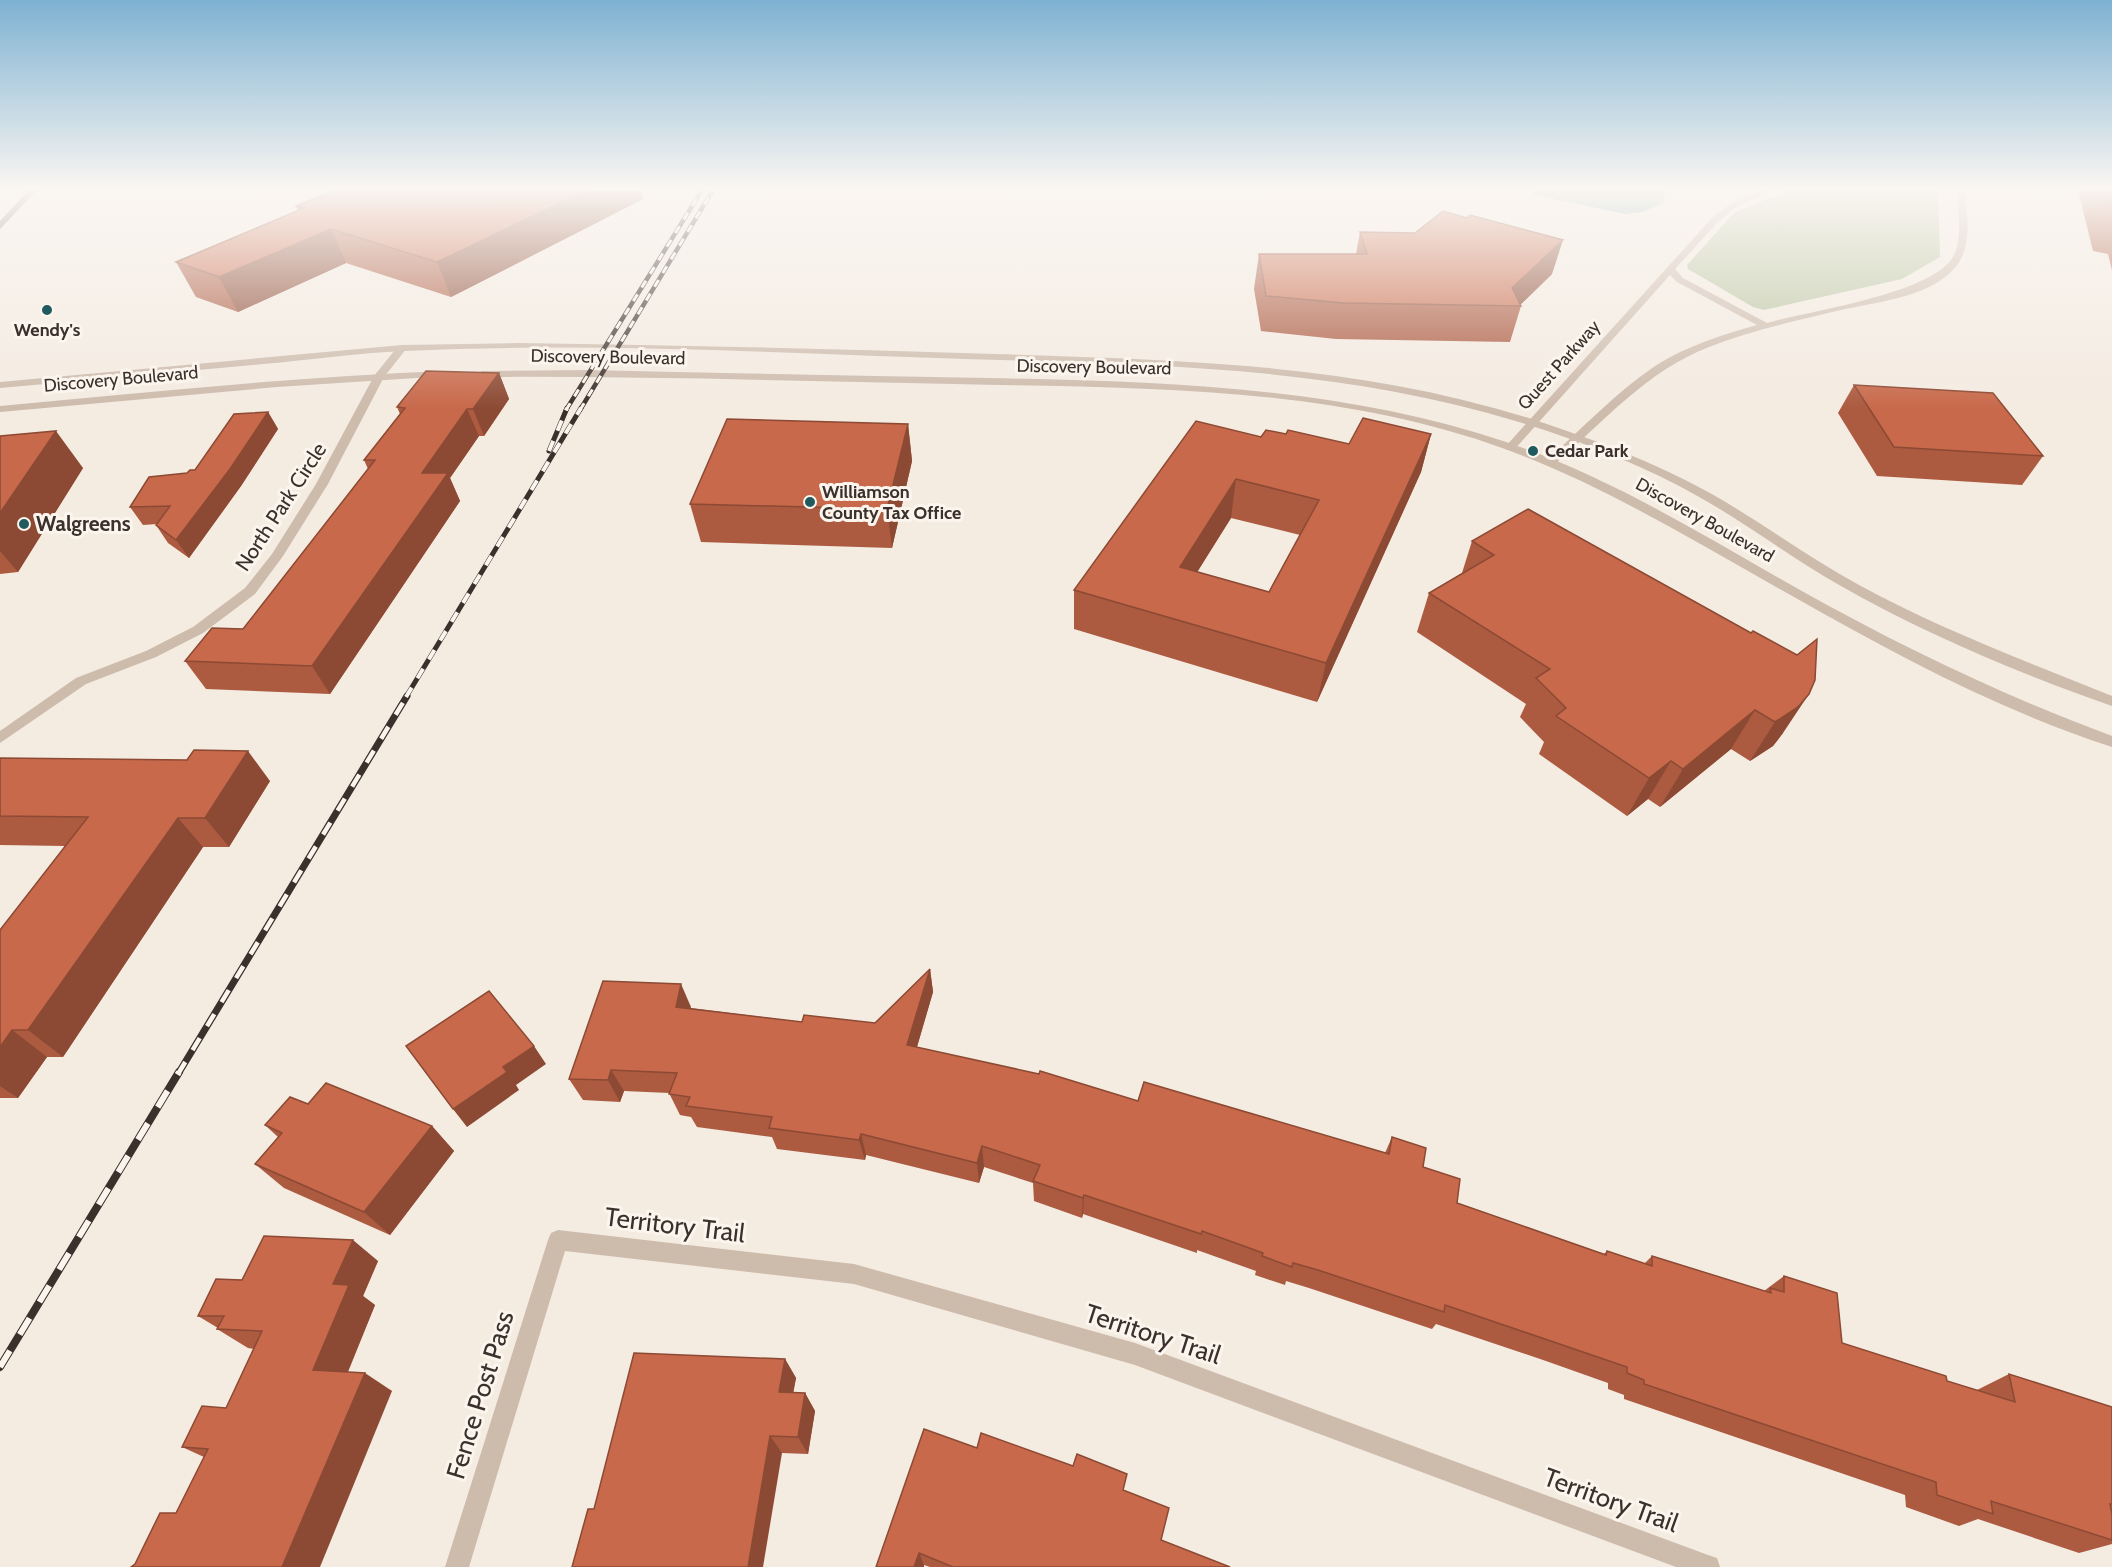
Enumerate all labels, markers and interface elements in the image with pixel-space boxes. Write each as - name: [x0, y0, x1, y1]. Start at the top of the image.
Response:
- marker: Wendy's: [40, 303, 54, 317]
- street label: Quest Parkway: [1513, 316, 1605, 414]
- place label: Wendy's: [14, 319, 81, 341]
- street label: Discovery Boulevard: [530, 345, 686, 369]
- street label: Discovery Boulevard: [1016, 355, 1172, 379]
- street label: Discovery Boulevard: [43, 361, 199, 397]
- street label: North Park Circle: [230, 438, 331, 576]
- place label: Cedar Park: [1545, 440, 1629, 462]
- marker: Cedar Park: [1526, 444, 1540, 458]
- street label: Discovery Boulevard: [1632, 473, 1778, 567]
- place label: Williamson County Tax Office: [822, 481, 961, 524]
- marker: Williamson County Tax Office: [803, 495, 817, 509]
- place label: Walgreens: [36, 511, 131, 536]
- marker: Walgreens: [17, 517, 31, 531]
- street label: Territory Trail: [603, 1201, 747, 1249]
- street label: Territory Trail: [1081, 1297, 1225, 1371]
- street label: Fence Post Pass: [439, 1307, 521, 1483]
- street label: Territory Trail: [1539, 1461, 1683, 1539]

